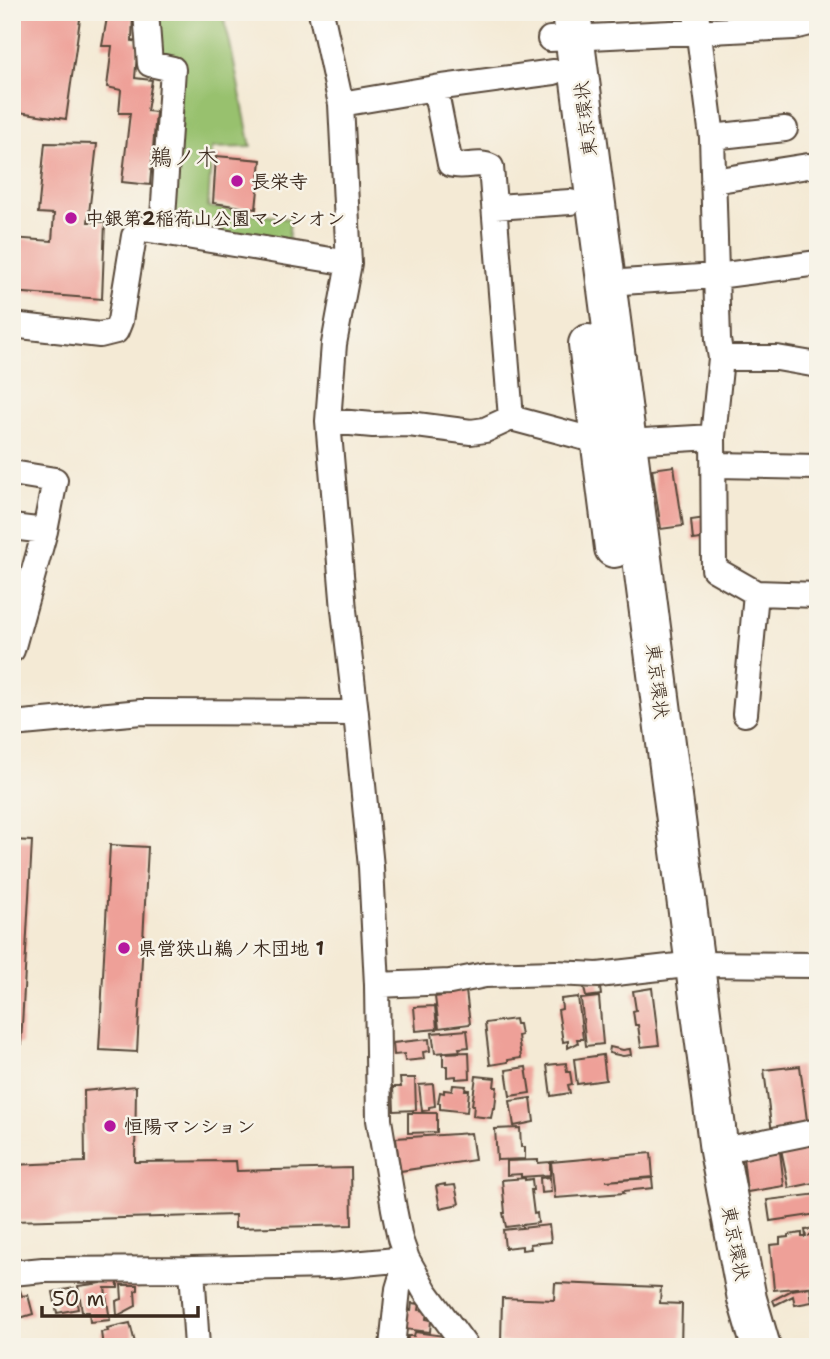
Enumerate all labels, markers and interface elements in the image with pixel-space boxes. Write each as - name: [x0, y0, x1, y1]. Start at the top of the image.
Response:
- street label: 東京環状: [568, 80, 603, 158]
- district label: 鵜ノ木: [150, 142, 219, 172]
- place label: 長栄寺: [251, 169, 308, 194]
- marker: 長栄寺: [229, 173, 245, 189]
- place label: 中銀第2稲荷山公園マンシオン: [85, 206, 345, 231]
- marker: 中銀第2稲荷山公園マンシオン: [63, 210, 79, 226]
- street label: 東京環状: [640, 642, 675, 720]
- place label: 県営狭山鵜ノ木団地 1: [138, 936, 324, 961]
- marker: 県営狭山鵜ノ木団地 1: [116, 940, 132, 956]
- place label: 恒陽マンション: [124, 1114, 255, 1139]
- marker: 恒陽マンション: [102, 1118, 118, 1134]
- street label: 東京環状: [716, 1203, 755, 1283]
- scale bar: [42, 1275, 198, 1319]
- text: 50 m: [52, 1285, 105, 1313]

